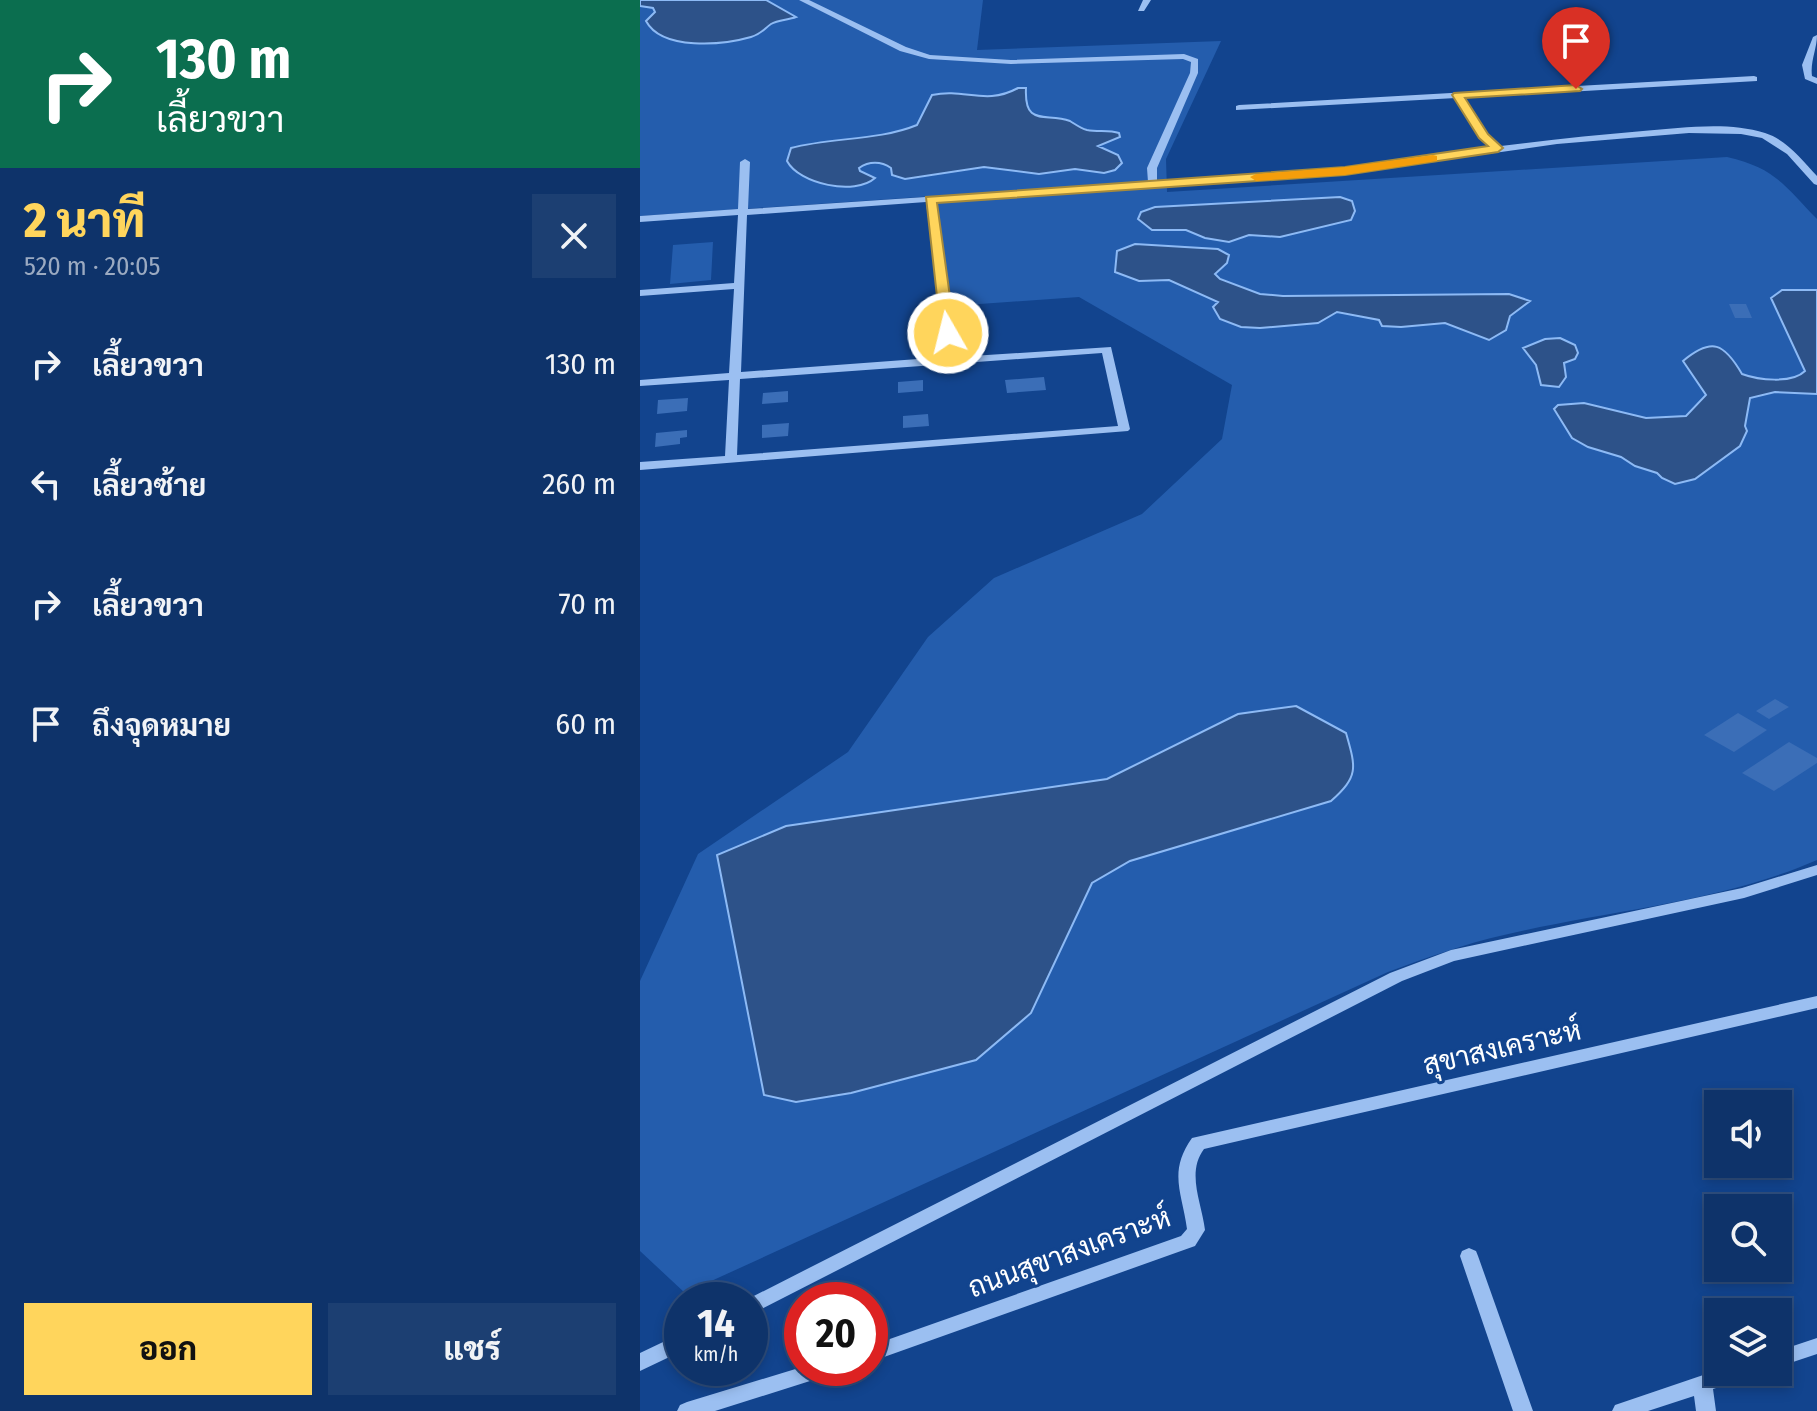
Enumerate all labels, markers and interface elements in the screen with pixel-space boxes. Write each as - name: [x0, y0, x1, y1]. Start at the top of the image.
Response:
- pin: [1542, 7, 1610, 89]
- icon: arrive: [1554, 19, 1598, 63]
- text: 130 m: [156, 26, 291, 93]
- icon: right: [24, 32, 128, 136]
- text: เลี้ยวขวา: [156, 98, 284, 142]
- text: 2 นาที: [24, 192, 145, 250]
- button: close: [532, 194, 616, 278]
- text: 520 m · 20:05: [24, 251, 161, 282]
- position arrow: [906, 291, 990, 375]
- icon: right: [24, 342, 68, 386]
- text: 130 m: [545, 346, 616, 382]
- text: เลี้ยวขวา: [92, 348, 204, 384]
- icon: left: [24, 462, 68, 506]
- text: 260 m: [542, 466, 616, 502]
- text: เลี้ยวซ้าย: [92, 468, 206, 504]
- icon: right: [24, 582, 68, 626]
- text: 70 m: [558, 586, 616, 622]
- text: เลี้ยวขวา: [92, 588, 204, 624]
- icon: arrive: [24, 702, 68, 746]
- text: 60 m: [555, 706, 616, 742]
- text: ถึงจุดหมาย: [92, 708, 231, 744]
- street label: สุขาสงเคราะห์: [1419, 1010, 1585, 1085]
- map controls: [1704, 1090, 1792, 1386]
- button: sound: [1704, 1090, 1792, 1178]
- button: search: [1704, 1194, 1792, 1282]
- street label: ถนนสุขาสงเคราะห์: [963, 1198, 1176, 1307]
- speed limit sign: 20: [784, 1282, 888, 1386]
- button: layers: [1704, 1298, 1792, 1386]
- text: 14: [697, 1300, 735, 1348]
- button: ออก: [24, 1303, 312, 1395]
- button: แชร์: [328, 1303, 616, 1395]
- text: km/h: [694, 1342, 738, 1366]

